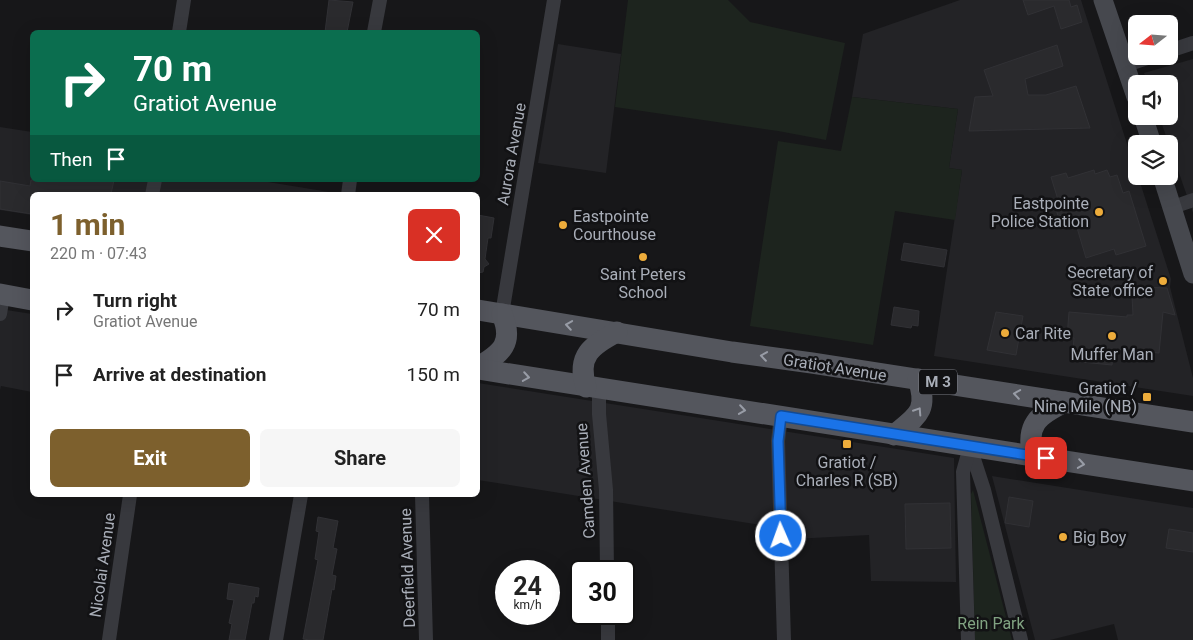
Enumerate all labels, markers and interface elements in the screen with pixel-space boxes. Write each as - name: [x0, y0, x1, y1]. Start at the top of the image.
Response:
- north arrow: [1128, 15, 1178, 65]
- map controls: [1128, 15, 1178, 185]
- text: 70 m: [133, 49, 212, 90]
- icon: right: [50, 50, 115, 115]
- button: sound: [1128, 75, 1178, 125]
- text: Gratiot Avenue: [133, 91, 277, 116]
- street label: Aurora Avenue: [493, 101, 530, 207]
- button: layers: [1128, 135, 1178, 185]
- icon: arrive: [102, 145, 130, 173]
- text: Then: [50, 148, 92, 171]
- place label: Eastpointe Police Station: [991, 194, 1089, 231]
- marker: Eastpointe Police Station: [1093, 206, 1105, 218]
- text: 1 min: [50, 207, 125, 242]
- place label: Eastpointe Courthouse: [573, 207, 656, 244]
- button: close: [408, 209, 460, 261]
- marker: Eastpointe Courthouse: [557, 219, 569, 231]
- text: 220 m · 07:43: [50, 244, 147, 263]
- marker: Saint Peters School: [637, 251, 649, 263]
- place label: Secretary of State office: [1067, 263, 1153, 300]
- place label: Saint Peters School: [600, 265, 686, 302]
- marker: Secretary of State office: [1157, 275, 1169, 287]
- text: Turn right: [93, 289, 177, 312]
- icon: right: [50, 296, 78, 324]
- text: 70 m: [417, 298, 460, 321]
- text: Gratiot Avenue: [93, 312, 197, 331]
- one-way arrow: [565, 320, 574, 330]
- place label: Car Rite: [1015, 324, 1071, 343]
- marker: Car Rite: [999, 327, 1011, 339]
- marker: Muffer Man: [1106, 330, 1118, 342]
- place label: Muffer Man: [1070, 345, 1154, 364]
- street label: Gratiot Avenue: [782, 350, 888, 385]
- one-way arrow: [759, 351, 767, 362]
- icon: arrive: [50, 361, 78, 389]
- text: Arrive at destination: [93, 363, 266, 386]
- text: 150 m: [407, 363, 460, 386]
- road number: M 3: [919, 370, 957, 394]
- one-way arrow: [521, 371, 530, 381]
- place label: Gratiot / Nine Mile (NB): [1034, 379, 1137, 416]
- one-way arrow: [1012, 390, 1021, 400]
- marker: Gratiot / Nine Mile (NB): [1141, 391, 1153, 403]
- one-way arrow: [737, 405, 746, 415]
- one-way arrow: [912, 407, 921, 417]
- street label: Camden Avenue: [572, 423, 599, 539]
- button: Exit: [50, 429, 250, 487]
- button: Share: [260, 429, 460, 487]
- pin: [1025, 437, 1067, 479]
- marker: Gratiot / Charles R (SB): [841, 438, 853, 450]
- icon: arrive: [1032, 444, 1060, 472]
- place label: Gratiot / Charles R (SB): [796, 453, 898, 490]
- one-way arrow: [1076, 458, 1085, 468]
- street label: Deerfield Avenue: [396, 508, 419, 628]
- position arrow: [754, 509, 806, 561]
- street label: Nicolai Avenue: [86, 511, 119, 619]
- place label: Big Boy: [1073, 528, 1127, 547]
- marker: Big Boy: [1057, 531, 1069, 543]
- speed limit sign: 30: [570, 560, 635, 625]
- text: 24: [513, 572, 542, 601]
- text: km/h: [513, 598, 542, 612]
- park label: Rein Park: [957, 614, 1026, 633]

